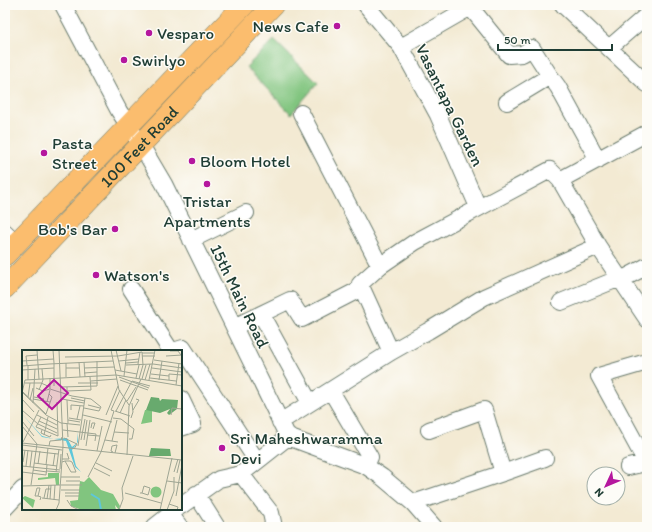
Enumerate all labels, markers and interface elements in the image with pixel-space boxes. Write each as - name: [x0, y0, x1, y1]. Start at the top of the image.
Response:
- place label: News Cafe: [253, 16, 329, 36]
- marker: News Cafe: [332, 21, 342, 31]
- place label: Vesparo: [157, 23, 214, 43]
- scale bar: [498, 26, 612, 52]
- marker: Vesparo: [144, 28, 154, 38]
- text: 50 m: [504, 33, 530, 47]
- street label: Vasantapa Garden: [412, 41, 488, 170]
- place label: Swirlyo: [132, 50, 185, 70]
- marker: Swirlyo: [119, 55, 129, 65]
- street label: 100 Feet Road: [96, 102, 182, 191]
- place label: Pasta Street: [52, 133, 97, 173]
- marker: Pasta Street: [39, 148, 49, 158]
- place label: Bloom Hotel: [200, 151, 291, 171]
- marker: Bloom Hotel: [187, 156, 197, 166]
- marker: Tristar Apartments: [202, 179, 212, 189]
- place label: Tristar Apartments: [164, 191, 250, 231]
- place label: Bob's Bar: [38, 219, 107, 239]
- marker: Bob's Bar: [110, 224, 120, 234]
- street label: 15th Main Road: [206, 241, 274, 352]
- place label: Watson's: [104, 265, 170, 285]
- marker: Watson's: [91, 270, 101, 280]
- inset map: [22, 350, 182, 510]
- place label: Sri Maheshwaramma Devi: [230, 428, 383, 468]
- marker: Sri Maheshwaramma Devi: [217, 443, 227, 453]
- north arrow: [586, 466, 626, 506]
- text: N: [592, 485, 606, 500]

